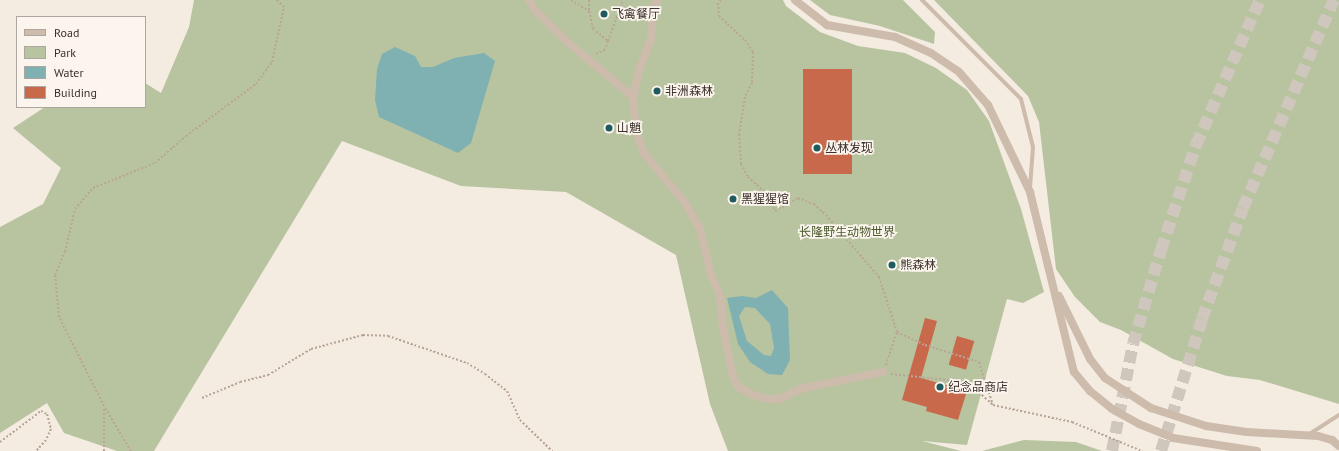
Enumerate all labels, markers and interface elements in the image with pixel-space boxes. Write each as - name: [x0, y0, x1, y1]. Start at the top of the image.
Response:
- place label: 飞禽餐厅: [612, 7, 660, 21]
- marker: 飞禽餐厅: [599, 9, 609, 19]
- legend: [16, 16, 146, 108]
- text: Road: [54, 25, 79, 40]
- text: Park: [54, 45, 76, 60]
- text: Water: [54, 65, 84, 80]
- place label: 非洲森林: [665, 84, 713, 98]
- text: Building: [54, 85, 97, 100]
- marker: 非洲森林: [652, 86, 662, 96]
- place label: 山魈: [617, 121, 641, 135]
- marker: 山魈: [604, 123, 614, 133]
- place label: 丛林发现: [825, 141, 873, 155]
- marker: 丛林发现: [812, 143, 822, 153]
- place label: 黑猩猩馆: [741, 192, 789, 206]
- marker: 黑猩猩馆: [728, 194, 738, 204]
- park label: 长隆野生动物世界: [799, 225, 895, 239]
- place label: 熊森林: [900, 258, 936, 272]
- marker: 熊森林: [887, 260, 897, 270]
- place label: 纪念品商店: [948, 380, 1008, 394]
- marker: 纪念品商店: [935, 382, 945, 392]

